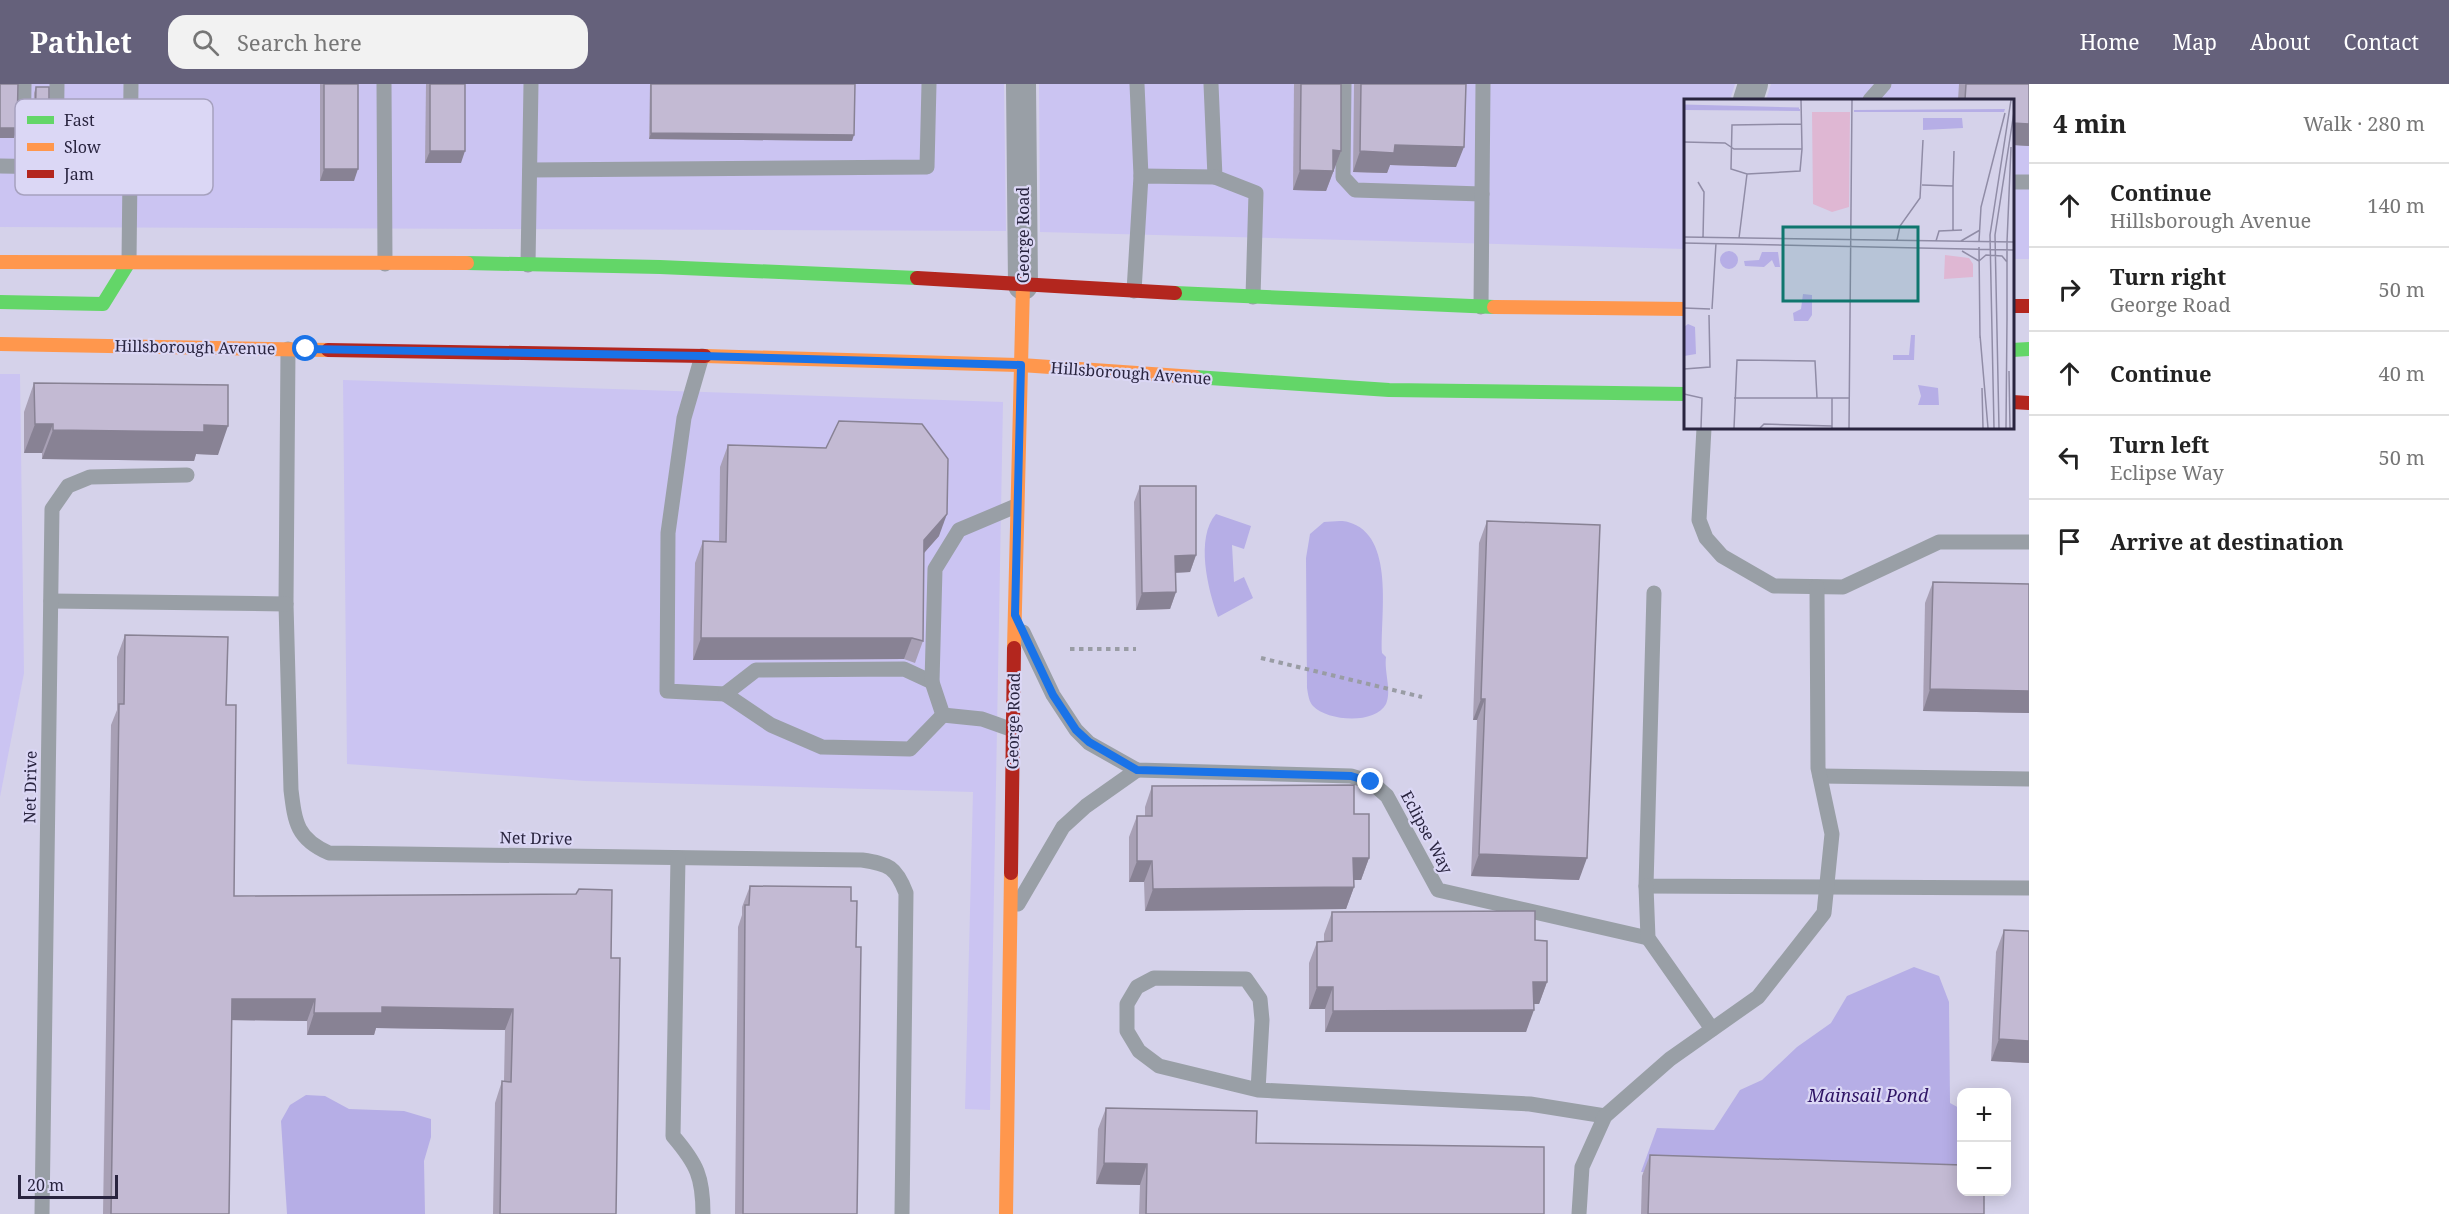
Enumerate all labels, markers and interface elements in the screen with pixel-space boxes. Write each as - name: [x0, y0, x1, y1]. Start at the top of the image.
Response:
- search box: [168, 15, 588, 69]
- text: Pathlet: [30, 23, 132, 61]
- icon: search: [189, 26, 222, 59]
- text: Search here: [237, 27, 362, 57]
- text: Home: [2080, 28, 2140, 56]
- text: Map: [2173, 28, 2217, 56]
- text: About: [2250, 28, 2311, 56]
- text: Contact: [2344, 28, 2419, 56]
- legend: [15, 99, 213, 195]
- inset map: [1684, 99, 2014, 429]
- text: 4 min: [2053, 105, 2127, 141]
- text: Fast: [64, 109, 95, 131]
- text: Walk · 280 m: [2303, 110, 2425, 137]
- text: Slow: [64, 136, 101, 158]
- text: Jam: [63, 163, 94, 185]
- text: Continue: [2110, 177, 2212, 207]
- street label: George Road: [1012, 187, 1034, 283]
- icon: ahead: [2053, 189, 2086, 222]
- text: 140 m: [2367, 192, 2425, 219]
- text: Hillsborough Avenue: [2110, 207, 2311, 234]
- text: Turn right: [2110, 261, 2226, 291]
- icon: right: [2053, 273, 2086, 306]
- text: 50 m: [2379, 276, 2425, 303]
- text: George Road: [2110, 291, 2231, 318]
- street label: Hillsborough Avenue: [114, 335, 276, 359]
- route start: [292, 335, 318, 361]
- street label: Hillsborough Avenue: [1050, 356, 1212, 390]
- icon: ahead: [2053, 357, 2086, 390]
- text: Continue: [2110, 358, 2212, 388]
- text: 40 m: [2379, 360, 2425, 387]
- text: Turn left: [2110, 429, 2209, 459]
- icon: left: [2053, 441, 2086, 474]
- text: 50 m: [2379, 444, 2425, 471]
- text: Eclipse Way: [2110, 459, 2224, 486]
- icon: arrive: [2053, 525, 2086, 558]
- text: Arrive at destination: [2110, 526, 2344, 556]
- street label: George Road: [1001, 672, 1025, 770]
- street label: Net Drive: [18, 750, 42, 824]
- route end: [1357, 768, 1383, 794]
- street label: Eclipse Way: [1396, 787, 1459, 878]
- street label: Net Drive: [499, 826, 573, 850]
- water label: Mainsail Pond: [1807, 1083, 1929, 1107]
- map controls: [1957, 1088, 2011, 1196]
- button: +: [1957, 1088, 2011, 1142]
- button: −: [1957, 1142, 2011, 1196]
- scale bar: [18, 1172, 118, 1200]
- text: 20 m: [27, 1174, 64, 1196]

